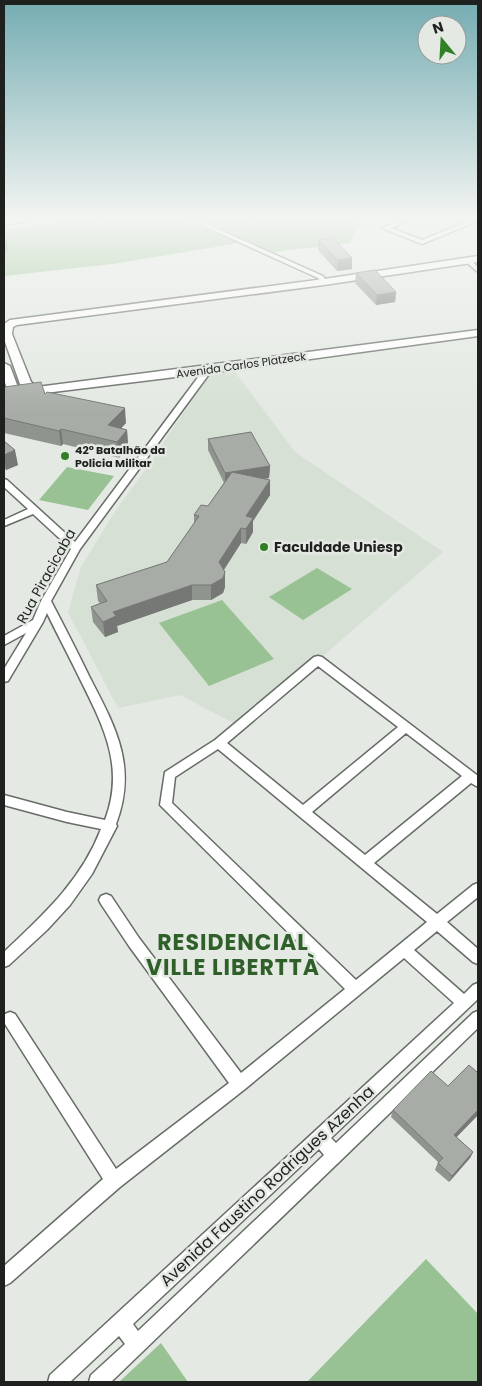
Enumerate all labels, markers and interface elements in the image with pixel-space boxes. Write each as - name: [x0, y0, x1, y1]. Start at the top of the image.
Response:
- north arrow: [417, 15, 467, 65]
- text: N: [430, 16, 446, 39]
- street label: Avenida Carlos Platzeck: [175, 348, 307, 382]
- place label: 42º Batalhão da Policia Militar: [75, 442, 165, 471]
- marker: 42º Batalhão da Policia Militar: [59, 450, 71, 462]
- street label: Rua Piracicaba: [12, 525, 80, 627]
- place label: Faculdade Uniesp: [274, 537, 403, 557]
- marker: Faculdade Uniesp: [258, 541, 270, 553]
- district label: RESIDENCIAL VILLE LIBERTTÀ: [146, 927, 320, 983]
- street label: Avenida Faustino Rodrigues Azenha: [155, 1080, 379, 1292]

